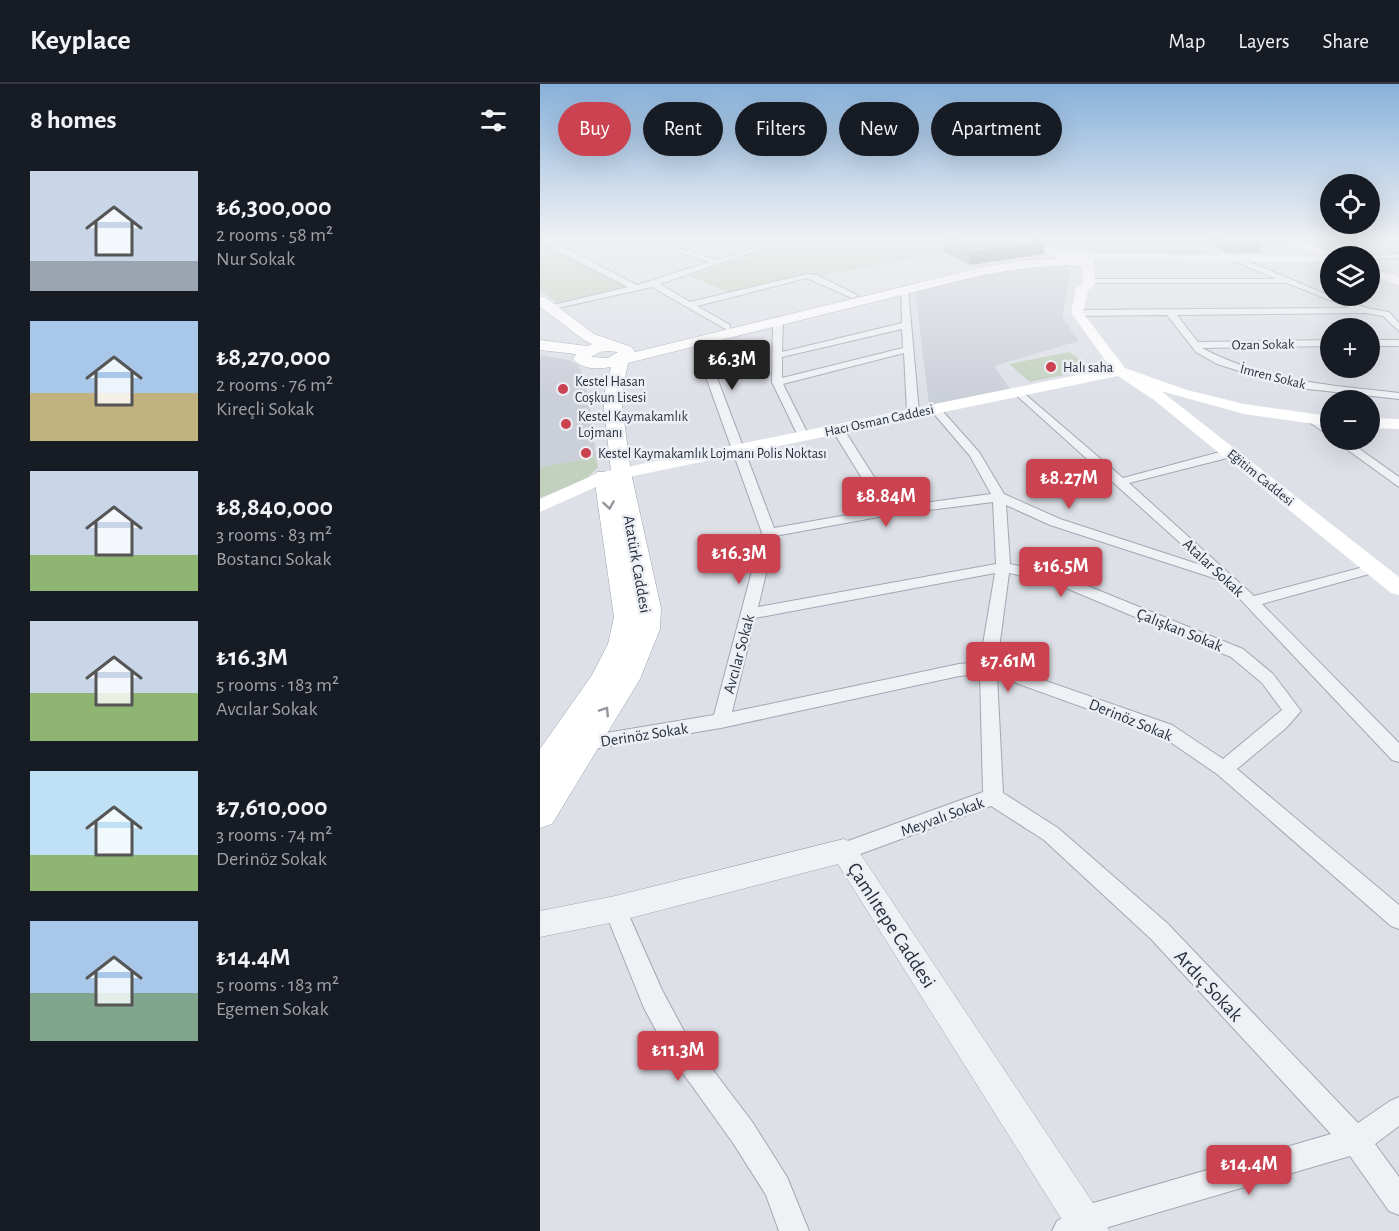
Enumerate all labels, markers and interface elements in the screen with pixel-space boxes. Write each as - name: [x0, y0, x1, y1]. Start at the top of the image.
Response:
- text: Keyplace: [30, 27, 131, 55]
- text: Map: [1169, 31, 1205, 52]
- text: Layers: [1238, 31, 1289, 52]
- text: Share: [1322, 31, 1369, 52]
- chip: Buy: [558, 102, 631, 156]
- chip: Rent: [643, 102, 723, 156]
- chip: Filters: [735, 102, 827, 156]
- chip: New: [839, 102, 919, 156]
- chip: Apartment: [931, 102, 1062, 156]
- icon: filters: [477, 104, 510, 137]
- text: 8 homes: [30, 107, 117, 133]
- map controls: [1320, 174, 1380, 450]
- button: locate: [1320, 174, 1380, 234]
- text: ₺6,300,000: [216, 194, 332, 220]
- icon: home: [78, 195, 150, 267]
- text: 2 rooms · 58 m²: [216, 225, 333, 245]
- button: layers: [1320, 246, 1380, 306]
- text: Nur Sokak: [216, 249, 295, 269]
- button: +: [1320, 318, 1380, 378]
- street label: Ozan Sokak: [1232, 337, 1295, 353]
- pin: ₺6.3M: [690, 340, 774, 391]
- text: ₺8,270,000: [216, 344, 331, 370]
- icon: home: [78, 345, 150, 417]
- text: ₺6.3M: [708, 349, 756, 369]
- street label: İmren Sokak: [1238, 359, 1308, 392]
- marker: Halı saha: [1044, 360, 1058, 374]
- place label: Halı saha: [1063, 361, 1114, 375]
- text: 2 rooms · 76 m²: [216, 375, 333, 395]
- place label: Kestel Hasan Coşkun Lisesi: [575, 375, 646, 405]
- marker: Kestel Hasan Coşkun Lisesi: [556, 382, 570, 396]
- button: −: [1320, 390, 1380, 450]
- text: Kireçli Sokak: [216, 399, 314, 419]
- street label: Hacı Osman Caddesi: [823, 403, 935, 439]
- place label: Kestel Kaymakamlık Lojmanı: [578, 410, 688, 440]
- marker: Kestel Kaymakamlık Lojmanı: [559, 417, 573, 431]
- marker: Kestel Kaymakamlık Lojmanı Polis Noktası: [579, 446, 593, 460]
- place label: Kestel Kaymakamlık Lojmanı Polis Noktası: [598, 447, 827, 461]
- street label: Eğitim Caddesi: [1224, 447, 1296, 509]
- pin: ₺8.27M: [1020, 459, 1118, 510]
- text: ₺8.27M: [1040, 468, 1098, 488]
- pin: ₺8.84M: [837, 477, 935, 528]
- text: ₺8.84M: [856, 486, 916, 506]
- text: ₺8,840,000: [216, 494, 333, 520]
- icon: home: [78, 495, 150, 567]
- one-way arrow: [602, 501, 614, 510]
- street label: Atatürk Caddesi: [621, 514, 653, 614]
- text: 3 rooms · 83 m²: [216, 525, 332, 545]
- pin: ₺16.3M: [690, 534, 788, 585]
- street label: Atalar Sokak: [1180, 536, 1248, 600]
- text: ₺16.3M: [711, 543, 767, 563]
- pin: ₺16.5M: [1012, 547, 1110, 598]
- text: Bostancı Sokak: [216, 549, 331, 569]
- text: ₺16.5M: [1033, 556, 1089, 576]
- street label: Çalışkan Sokak: [1134, 605, 1226, 655]
- street label: Avcılar Sokak: [721, 612, 757, 696]
- pin: ₺7.61M: [959, 642, 1057, 693]
- text: ₺16.3M: [216, 644, 288, 670]
- icon: home: [78, 645, 150, 717]
- text: ₺7.61M: [980, 651, 1036, 671]
- text: 5 rooms · 183 m²: [216, 675, 339, 695]
- street label: Derinöz Sokak: [1087, 696, 1175, 744]
- text: Avcılar Sokak: [216, 699, 318, 719]
- one-way arrow: [598, 707, 610, 717]
- street label: Derinöz Sokak: [599, 720, 690, 750]
- text: ₺7,610,000: [216, 794, 328, 820]
- street label: Meyvalı Sokak: [898, 794, 987, 840]
- icon: home: [78, 795, 150, 867]
- text: 3 rooms · 74 m²: [216, 825, 332, 845]
- text: Derinöz Sokak: [216, 849, 327, 869]
- street label: Çamlıtepe Caddesi: [843, 859, 939, 992]
- text: ₺14.4M: [216, 944, 290, 970]
- icon: home: [78, 945, 150, 1017]
- street label: Ardıç Sokak: [1170, 946, 1246, 1025]
- text: 5 rooms · 183 m²: [216, 975, 339, 995]
- text: Egemen Sokak: [216, 999, 329, 1019]
- pin: ₺11.3M: [629, 1031, 727, 1082]
- text: ₺11.3M: [652, 1040, 704, 1060]
- pin: ₺14.4M: [1200, 1145, 1298, 1196]
- text: ₺14.4M: [1220, 1154, 1278, 1174]

